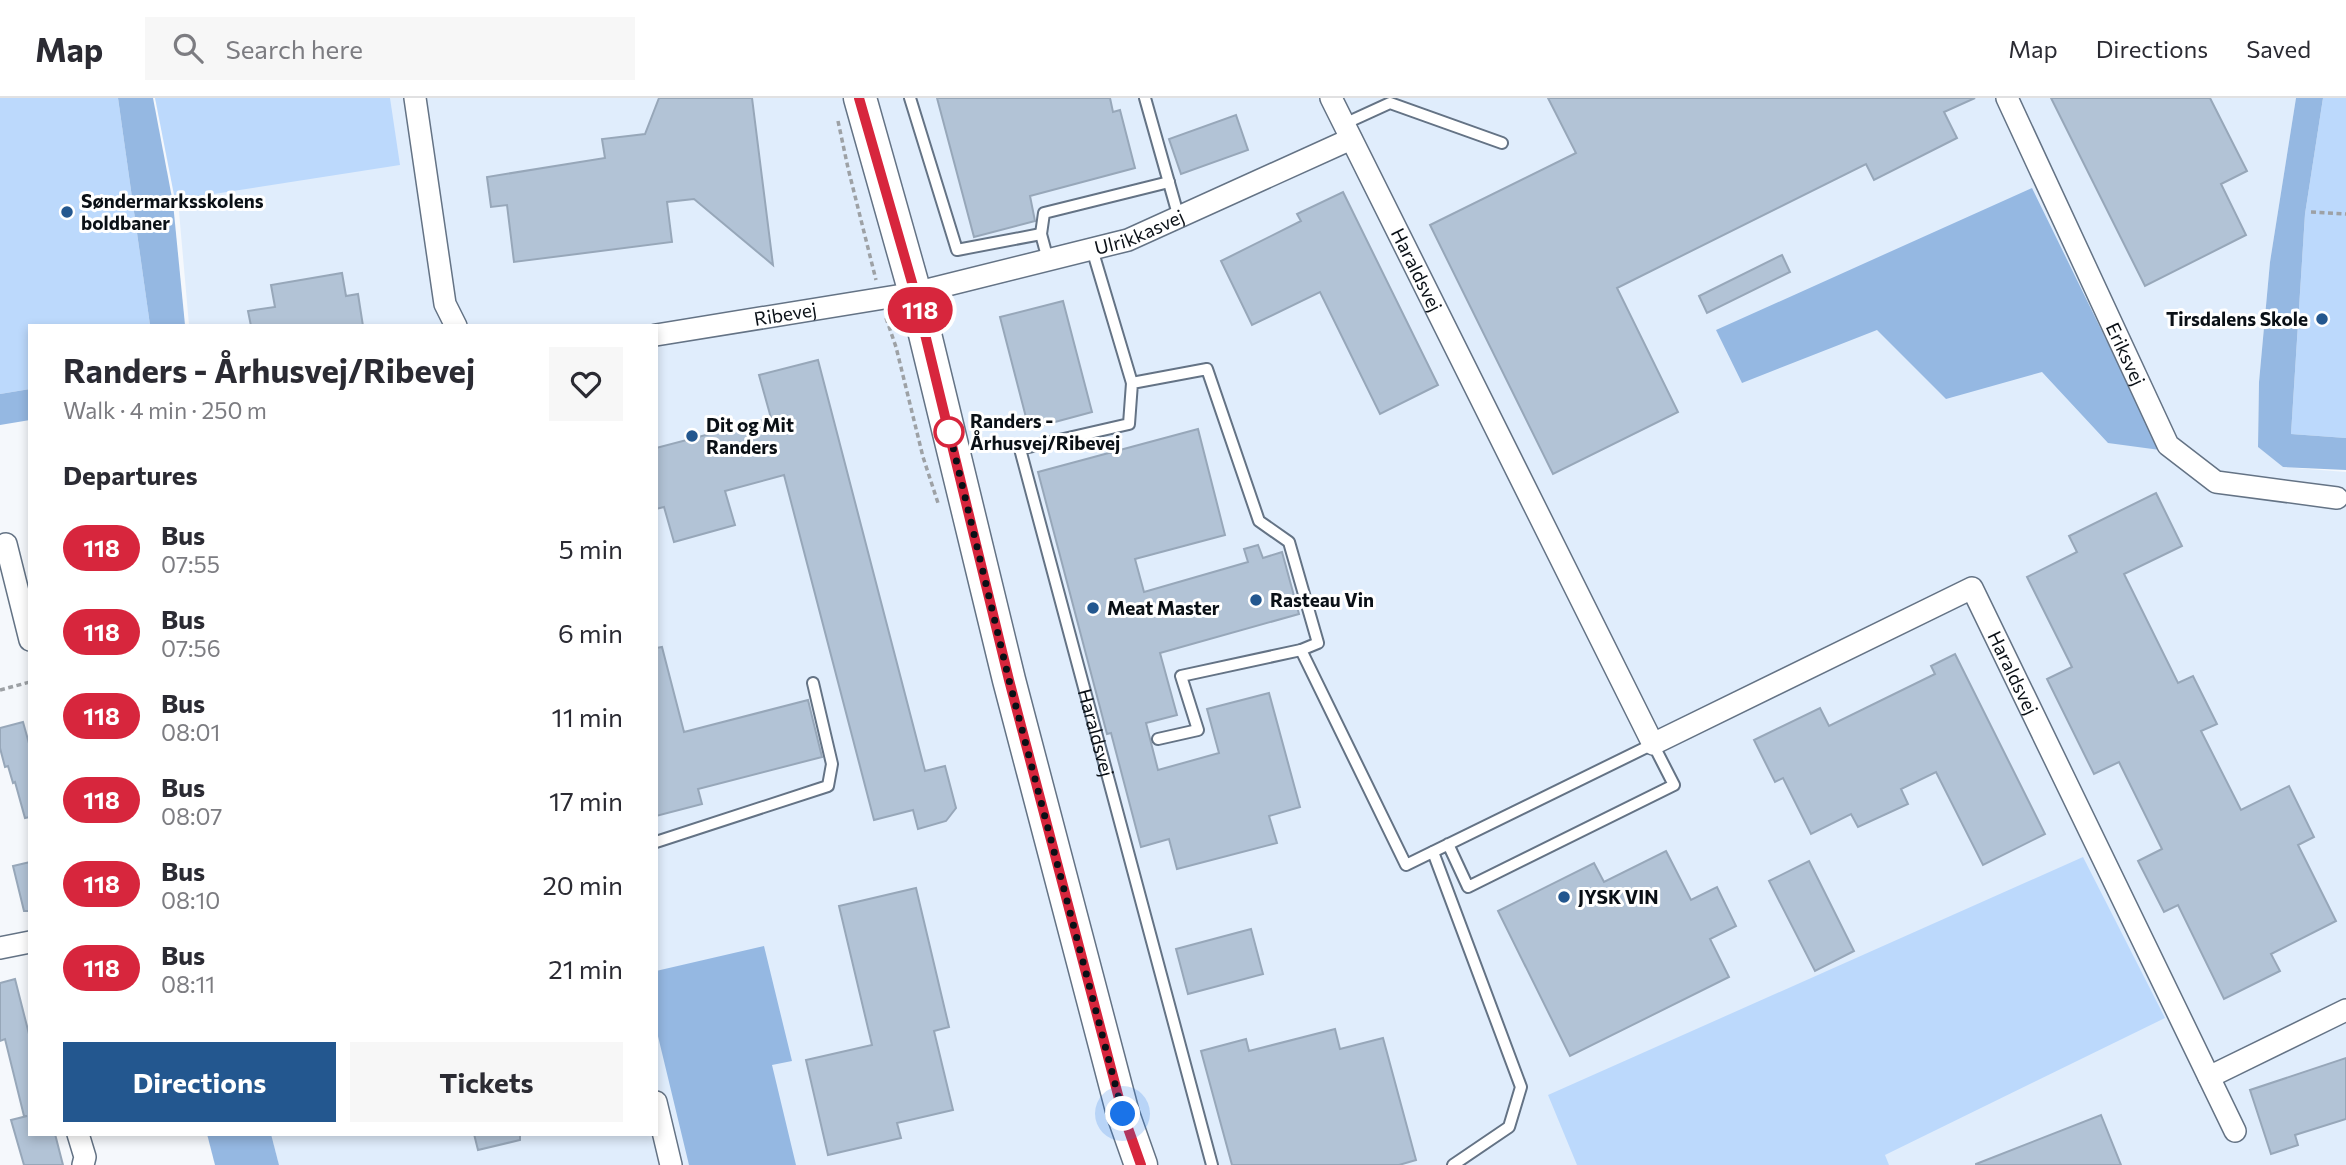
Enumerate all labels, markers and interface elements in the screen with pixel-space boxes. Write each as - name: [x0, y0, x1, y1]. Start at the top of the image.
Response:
- search box: [145, 17, 635, 80]
- text: Map: [35, 28, 103, 69]
- icon: search: [169, 29, 207, 67]
- text: Search here: [225, 33, 363, 64]
- text: Map: [2008, 34, 2058, 63]
- text: Directions: [2096, 34, 2208, 63]
- text: Saved: [2246, 34, 2311, 63]
- place label: Søndermarksskolens boldbaner: [81, 189, 264, 234]
- marker: Søndermarksskolens boldbaner: [59, 204, 75, 220]
- street label: Ulrikkasvej: [1092, 204, 1188, 259]
- street label: Haraldsvej: [1387, 224, 1447, 315]
- line badge: 118: [880, 287, 960, 333]
- text: 118: [902, 295, 938, 324]
- street label: Ribevej: [752, 297, 818, 330]
- place label: Tirsdalens Skole: [2166, 307, 2308, 330]
- marker: Tirsdalens Skole: [2314, 311, 2330, 327]
- street label: Eriksvej: [2102, 318, 2151, 389]
- button: heart: [549, 347, 623, 421]
- text: Randers - Århusvej/Ribevej: [63, 349, 475, 390]
- text: Walk · 4 min · 250 m: [63, 396, 267, 424]
- place label: Randers - Århusvej/Ribevej: [970, 409, 1120, 454]
- place label: Dit og Mit Randers: [706, 413, 794, 458]
- marker: Randers - Århusvej/Ribevej: [934, 417, 964, 447]
- marker: Dit og Mit Randers: [684, 428, 700, 444]
- text: Departures: [63, 459, 198, 490]
- text: Bus: [161, 519, 205, 550]
- text: 118: [83, 533, 120, 562]
- text: 5 min: [559, 533, 623, 564]
- text: 07:55: [161, 550, 220, 578]
- place label: Rasteau Vin: [1270, 588, 1374, 611]
- marker: Rasteau Vin: [1248, 592, 1264, 608]
- place label: Meat Master: [1107, 596, 1220, 619]
- marker: Meat Master: [1085, 600, 1101, 616]
- text: Bus: [161, 603, 205, 634]
- text: 118: [83, 617, 120, 646]
- text: 6 min: [558, 617, 623, 648]
- street label: Haraldsvej: [1983, 627, 2043, 718]
- text: 07:56: [161, 634, 221, 662]
- street label: Haraldsvej: [1074, 686, 1119, 779]
- text: Bus: [161, 687, 205, 718]
- text: 118: [83, 701, 120, 730]
- text: 11 min: [552, 701, 623, 732]
- text: 08:01: [161, 718, 220, 746]
- text: Bus: [161, 771, 205, 802]
- text: 118: [83, 785, 120, 814]
- text: 17 min: [549, 785, 623, 816]
- text: 08:07: [161, 802, 222, 830]
- text: Bus: [161, 855, 205, 886]
- text: 118: [83, 869, 120, 898]
- text: 20 min: [542, 869, 623, 900]
- place label: JYSK VIN: [1578, 885, 1659, 908]
- text: 08:10: [161, 886, 220, 914]
- marker: JYSK VIN: [1556, 889, 1572, 905]
- text: Bus: [161, 939, 205, 970]
- text: 118: [83, 953, 120, 982]
- text: 21 min: [548, 953, 623, 984]
- text: 08:11: [161, 970, 215, 998]
- button: Directions: [63, 1042, 336, 1122]
- button: Tickets: [350, 1042, 623, 1122]
- your location: [1105, 1096, 1140, 1131]

